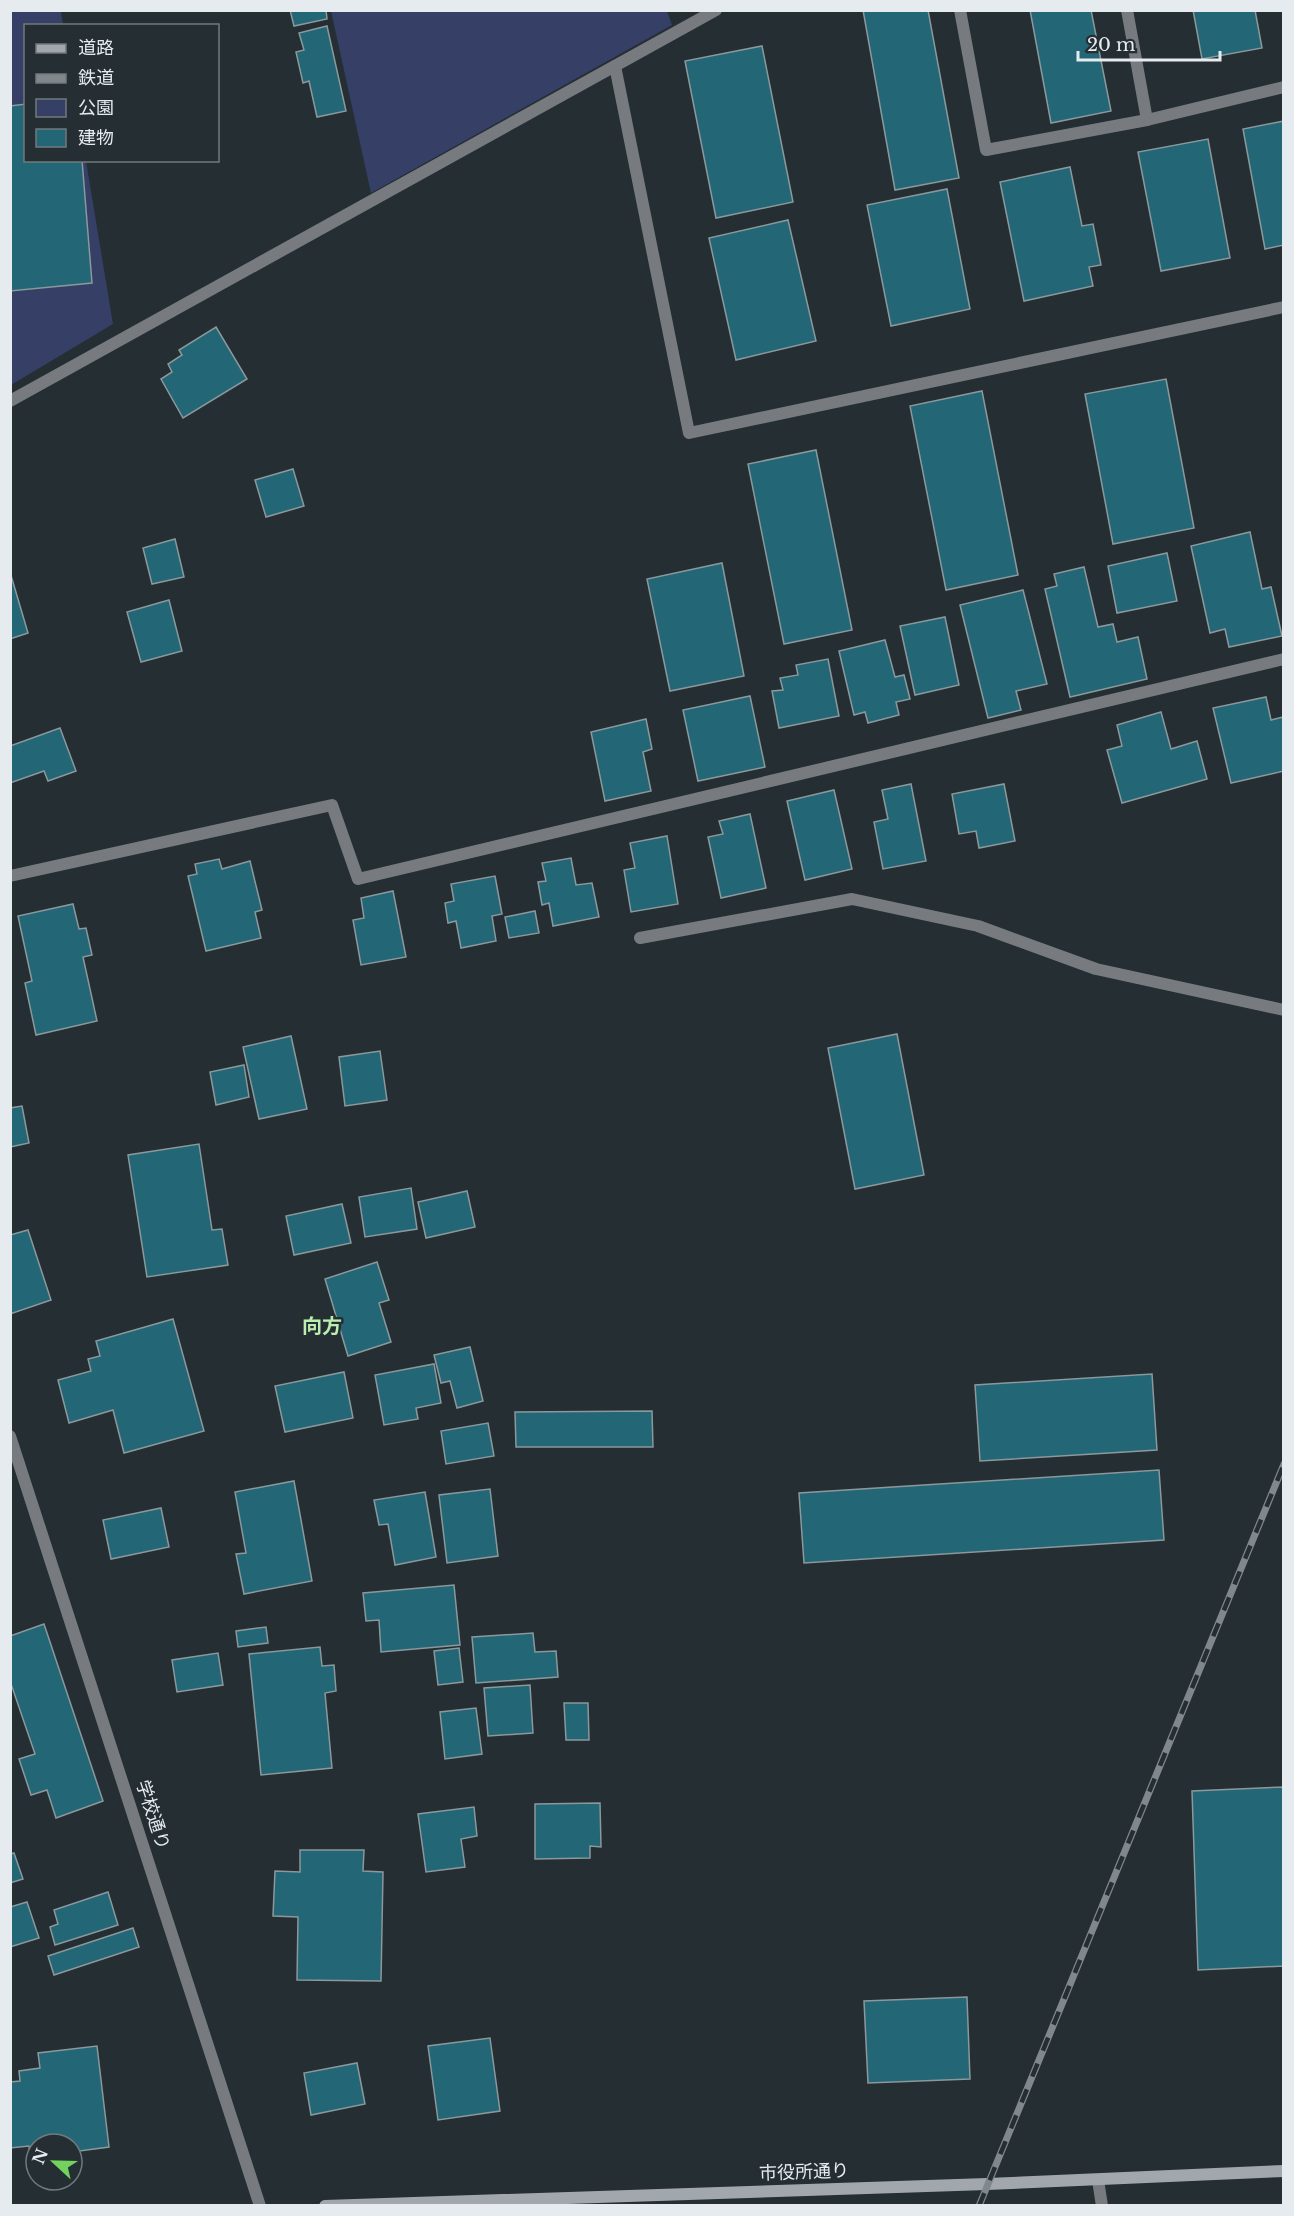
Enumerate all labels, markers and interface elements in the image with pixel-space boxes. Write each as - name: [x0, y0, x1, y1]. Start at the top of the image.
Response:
- legend: [24, 24, 219, 162]
- scale bar: [1078, 24, 1220, 62]
- text: 20 m: [1087, 34, 1135, 56]
- text: 道路: [78, 37, 114, 59]
- text: 鉄道: [78, 67, 114, 89]
- text: 公園: [78, 97, 114, 119]
- text: 建物: [78, 127, 114, 149]
- district label: 向方: [302, 1314, 342, 1338]
- street label: 学校通り: [131, 1777, 175, 1853]
- north arrow: [24, 2132, 84, 2192]
- text: N: [28, 2146, 52, 2167]
- street label: 市役所通り: [759, 2159, 849, 2185]

